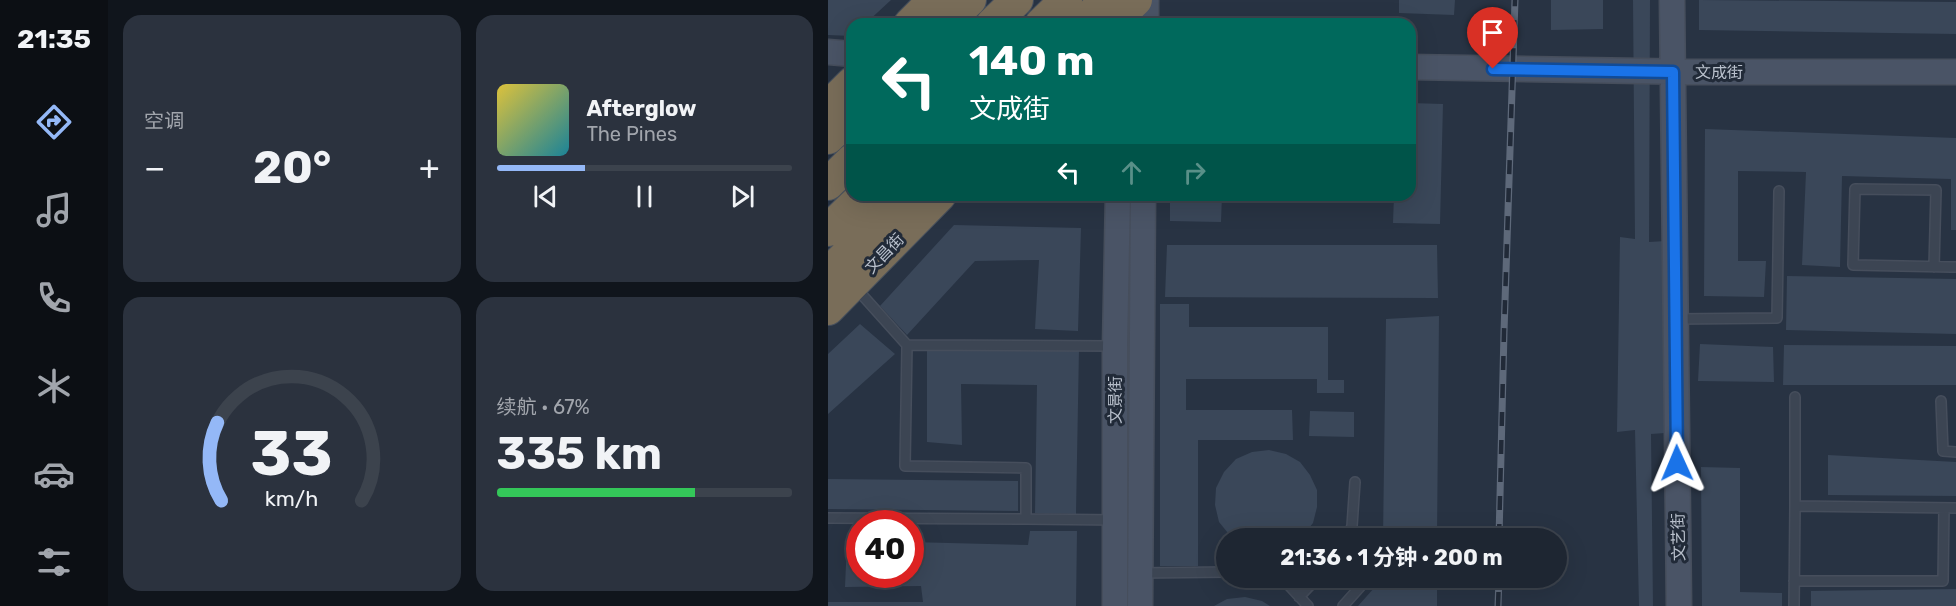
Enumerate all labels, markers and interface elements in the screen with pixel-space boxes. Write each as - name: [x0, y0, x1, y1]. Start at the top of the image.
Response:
- pin: [1467, 7, 1518, 69]
- icon: arrive: [1476, 16, 1509, 49]
- text: 21:35: [17, 23, 91, 55]
- text: 140 m: [969, 36, 1095, 86]
- icon: left: [870, 42, 948, 120]
- street label: 文成街: [1695, 63, 1743, 82]
- text: 文成街: [969, 93, 1050, 125]
- text: Afterglow: [587, 95, 697, 122]
- icon: directions: [33, 101, 75, 143]
- text: 空调: [144, 109, 184, 133]
- text: The Pines: [587, 122, 677, 146]
- text: 20°: [253, 141, 331, 194]
- text: −: [144, 148, 165, 187]
- text: +: [419, 148, 440, 187]
- icon: left: [1052, 156, 1085, 189]
- icon: ahead: [1115, 156, 1148, 189]
- icon: right: [1178, 156, 1211, 189]
- icon: previous: [529, 180, 562, 213]
- icon: pause: [628, 180, 661, 213]
- icon: next: [726, 180, 759, 213]
- icon: music: [33, 189, 75, 231]
- street label: 文昌街: [861, 229, 908, 277]
- icon: phone: [33, 277, 75, 319]
- icon: climate: [33, 365, 75, 407]
- street label: 文景街: [1106, 376, 1125, 424]
- text: 续航 · 67%: [497, 395, 590, 419]
- text: 33: [251, 417, 333, 491]
- text: 335 km: [497, 427, 662, 480]
- position arrow: [1645, 431, 1709, 495]
- icon: car: [33, 453, 75, 495]
- text: km/h: [265, 486, 319, 511]
- speed limit sign: 40: [846, 510, 924, 588]
- street label: 文艺街: [1669, 513, 1688, 561]
- icon: filters: [33, 541, 75, 583]
- text: 21:36 · 1 分钟 · 200 m: [1280, 544, 1503, 571]

